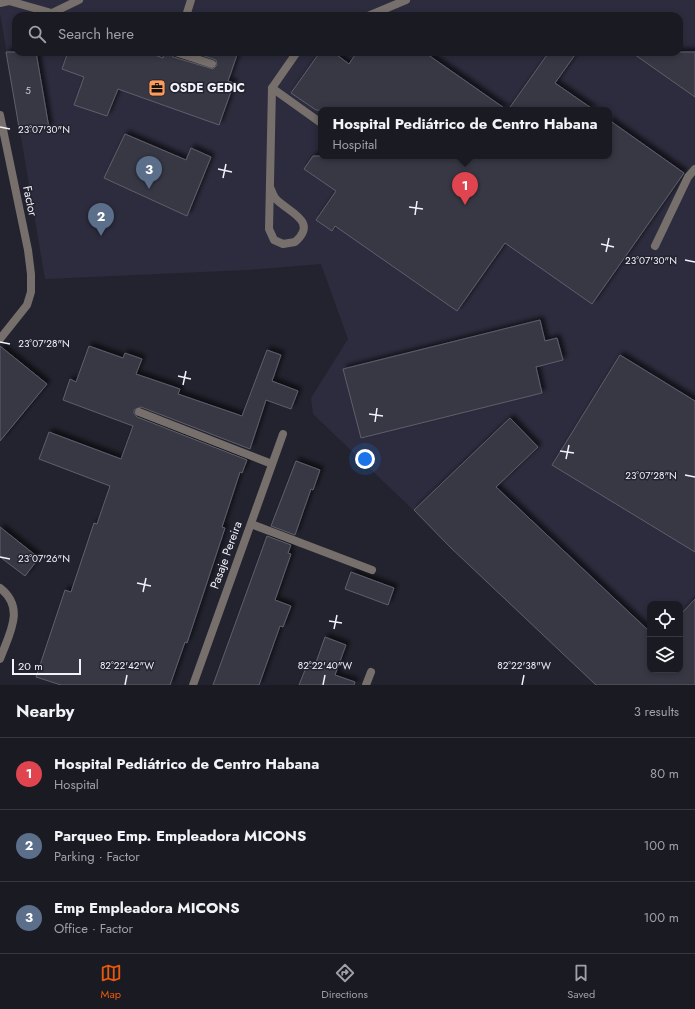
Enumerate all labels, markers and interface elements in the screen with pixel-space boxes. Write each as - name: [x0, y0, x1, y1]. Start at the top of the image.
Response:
- search box: [12, 12, 683, 56]
- icon: search: [26, 23, 48, 45]
- text: Search here: [58, 23, 134, 45]
- office icon: OSDE GEDIC: [147, 78, 167, 98]
- place label: OSDE GEDIC: [170, 79, 245, 97]
- house number: 5: [25, 83, 31, 98]
- popup: [318, 107, 612, 159]
- text: Hospital Pediátrico de Centro Habana: [332, 113, 598, 135]
- text: 23°07'30"N: [18, 122, 70, 137]
- text: Hospital: [332, 135, 377, 154]
- pin: 3: [136, 156, 162, 189]
- pin: 1: [452, 172, 478, 205]
- street label: Factor: [18, 184, 42, 219]
- pin: 2: [88, 203, 114, 236]
- text: 23°07'30"N: [625, 253, 677, 268]
- text: 23°07'28"N: [18, 336, 70, 351]
- your location: [355, 449, 375, 469]
- text: 23°07'28"N: [625, 468, 677, 483]
- street label: Pasaje Pereira: [205, 518, 247, 591]
- text: 23°07'26"N: [18, 551, 70, 566]
- map controls: [647, 601, 683, 673]
- button: locate: [647, 601, 683, 637]
- button: layers: [647, 637, 683, 673]
- scale bar: [12, 657, 81, 676]
- text: 20 m: [18, 658, 43, 674]
- text: 82°22'42"W: [100, 658, 154, 673]
- text: 82°22'40"W: [298, 658, 352, 673]
- text: 82°22'38"W: [497, 658, 551, 673]
- text: Nearby: [16, 699, 74, 723]
- text: 3 results: [634, 702, 679, 721]
- text: Hospital Pediátrico de Centro Habana: [54, 753, 319, 775]
- text: 1: [26, 764, 32, 783]
- text: 80 m: [650, 764, 679, 783]
- text: Hospital: [54, 775, 99, 794]
- text: Parqueo Emp. Empleadora MICONS: [54, 825, 306, 847]
- text: 2: [25, 836, 33, 855]
- text: 100 m: [644, 836, 679, 855]
- text: Parking · Factor: [54, 847, 140, 866]
- text: Emp Empleadora MICONS: [54, 897, 240, 919]
- text: 3: [25, 908, 33, 927]
- text: 100 m: [644, 908, 679, 927]
- text: Office · Factor: [54, 919, 133, 938]
- tab: Map: [100, 962, 122, 1002]
- tab: Directions: [321, 962, 368, 1002]
- tab: Saved: [567, 962, 595, 1002]

